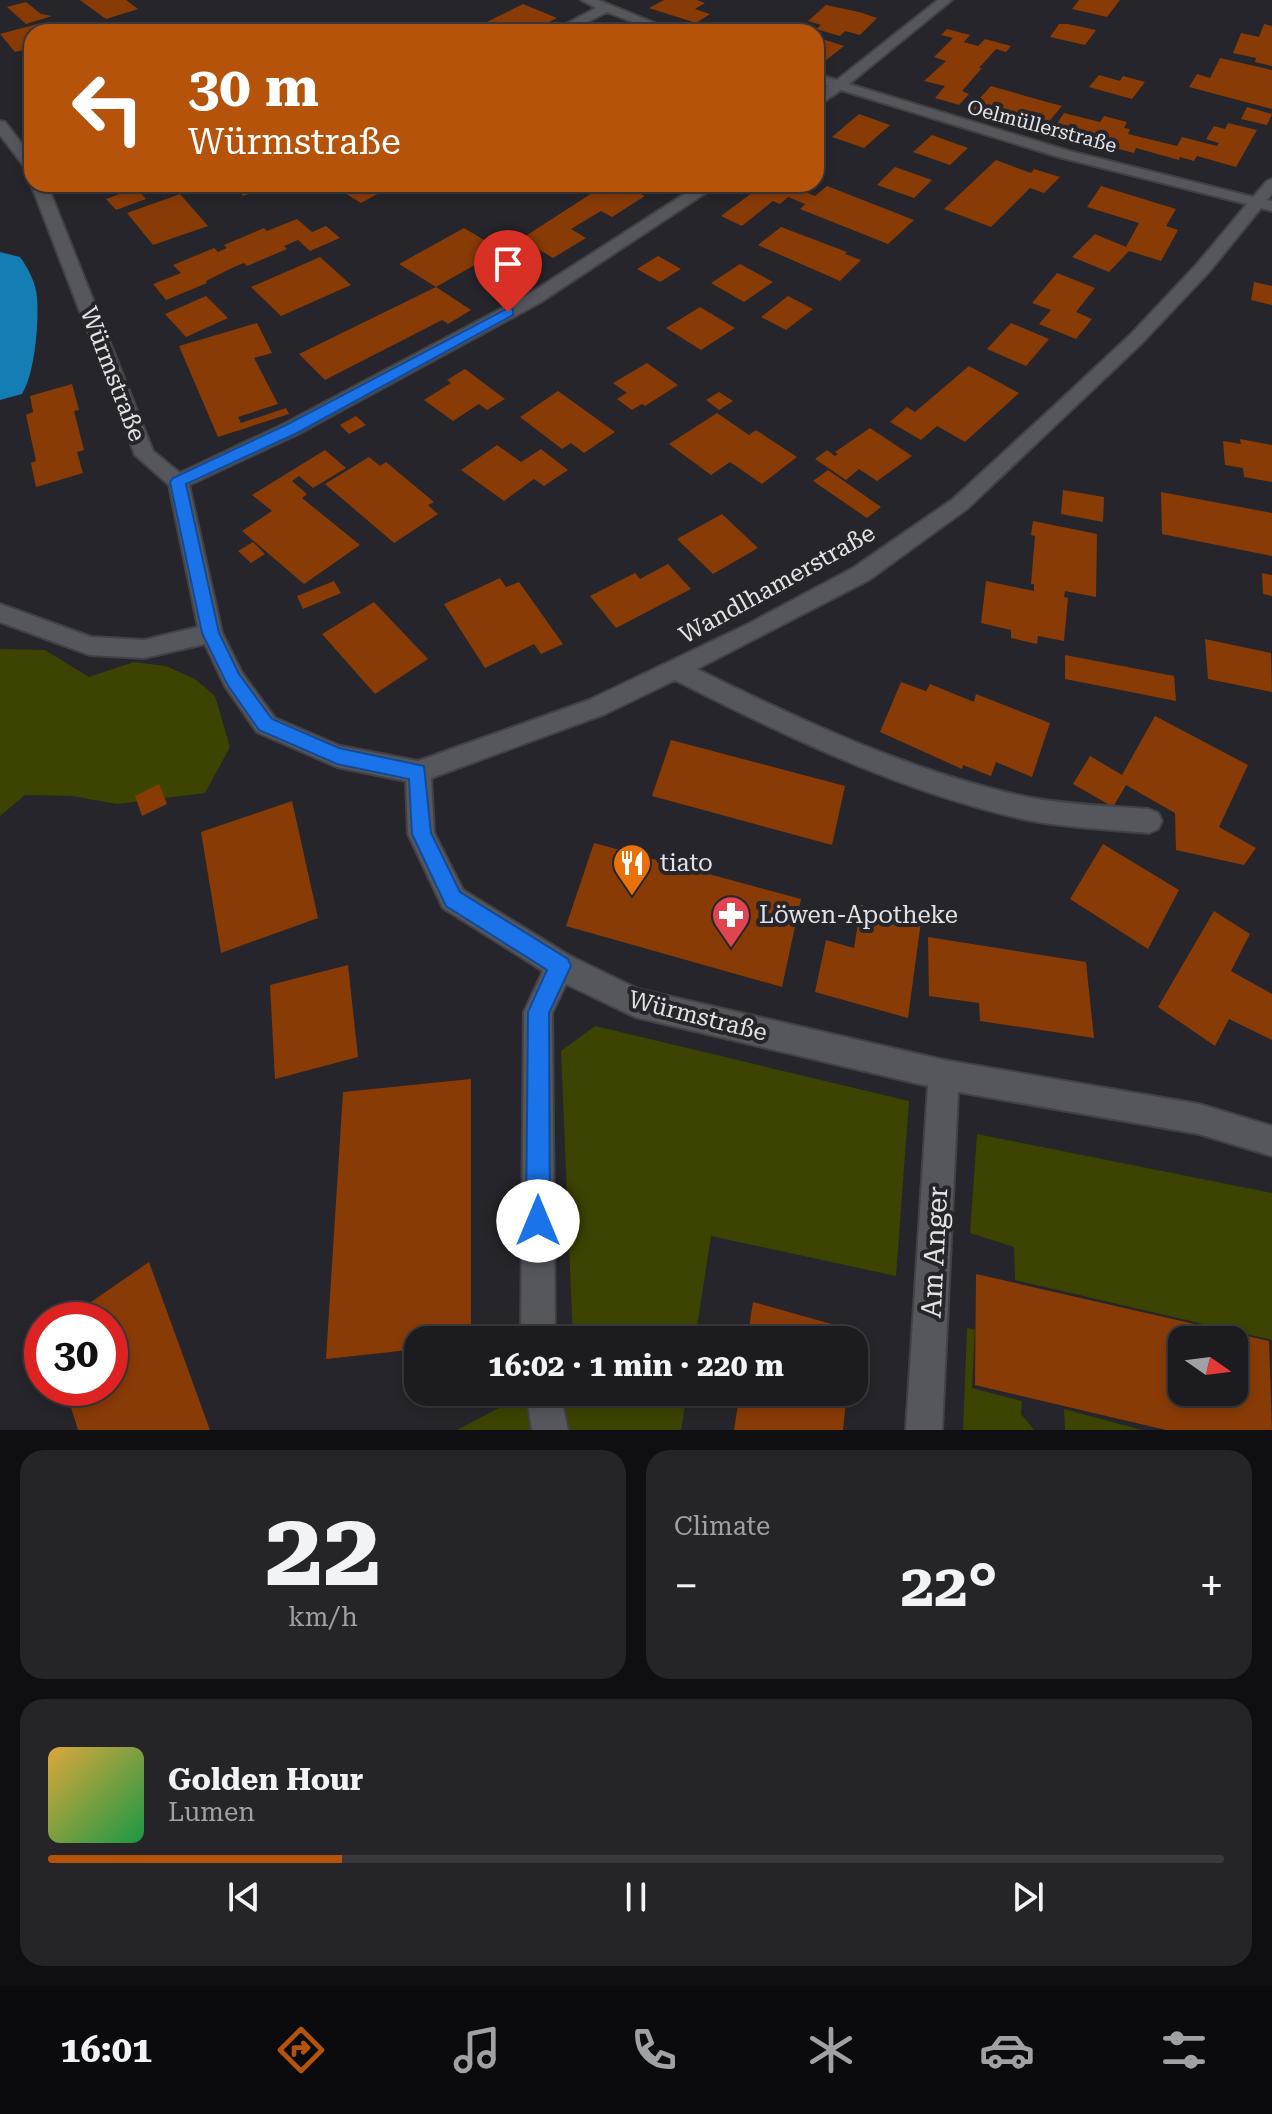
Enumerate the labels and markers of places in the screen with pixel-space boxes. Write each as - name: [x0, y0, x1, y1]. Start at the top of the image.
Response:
- pin: [474, 230, 542, 312]
- restaurant icon: tiato: [611, 842, 653, 897]
- place label: tiato: [660, 849, 713, 877]
- pharmacy icon: Löwen-Apotheke: [710, 894, 752, 949]
- place label: Löwen-Apotheke: [759, 901, 958, 929]

